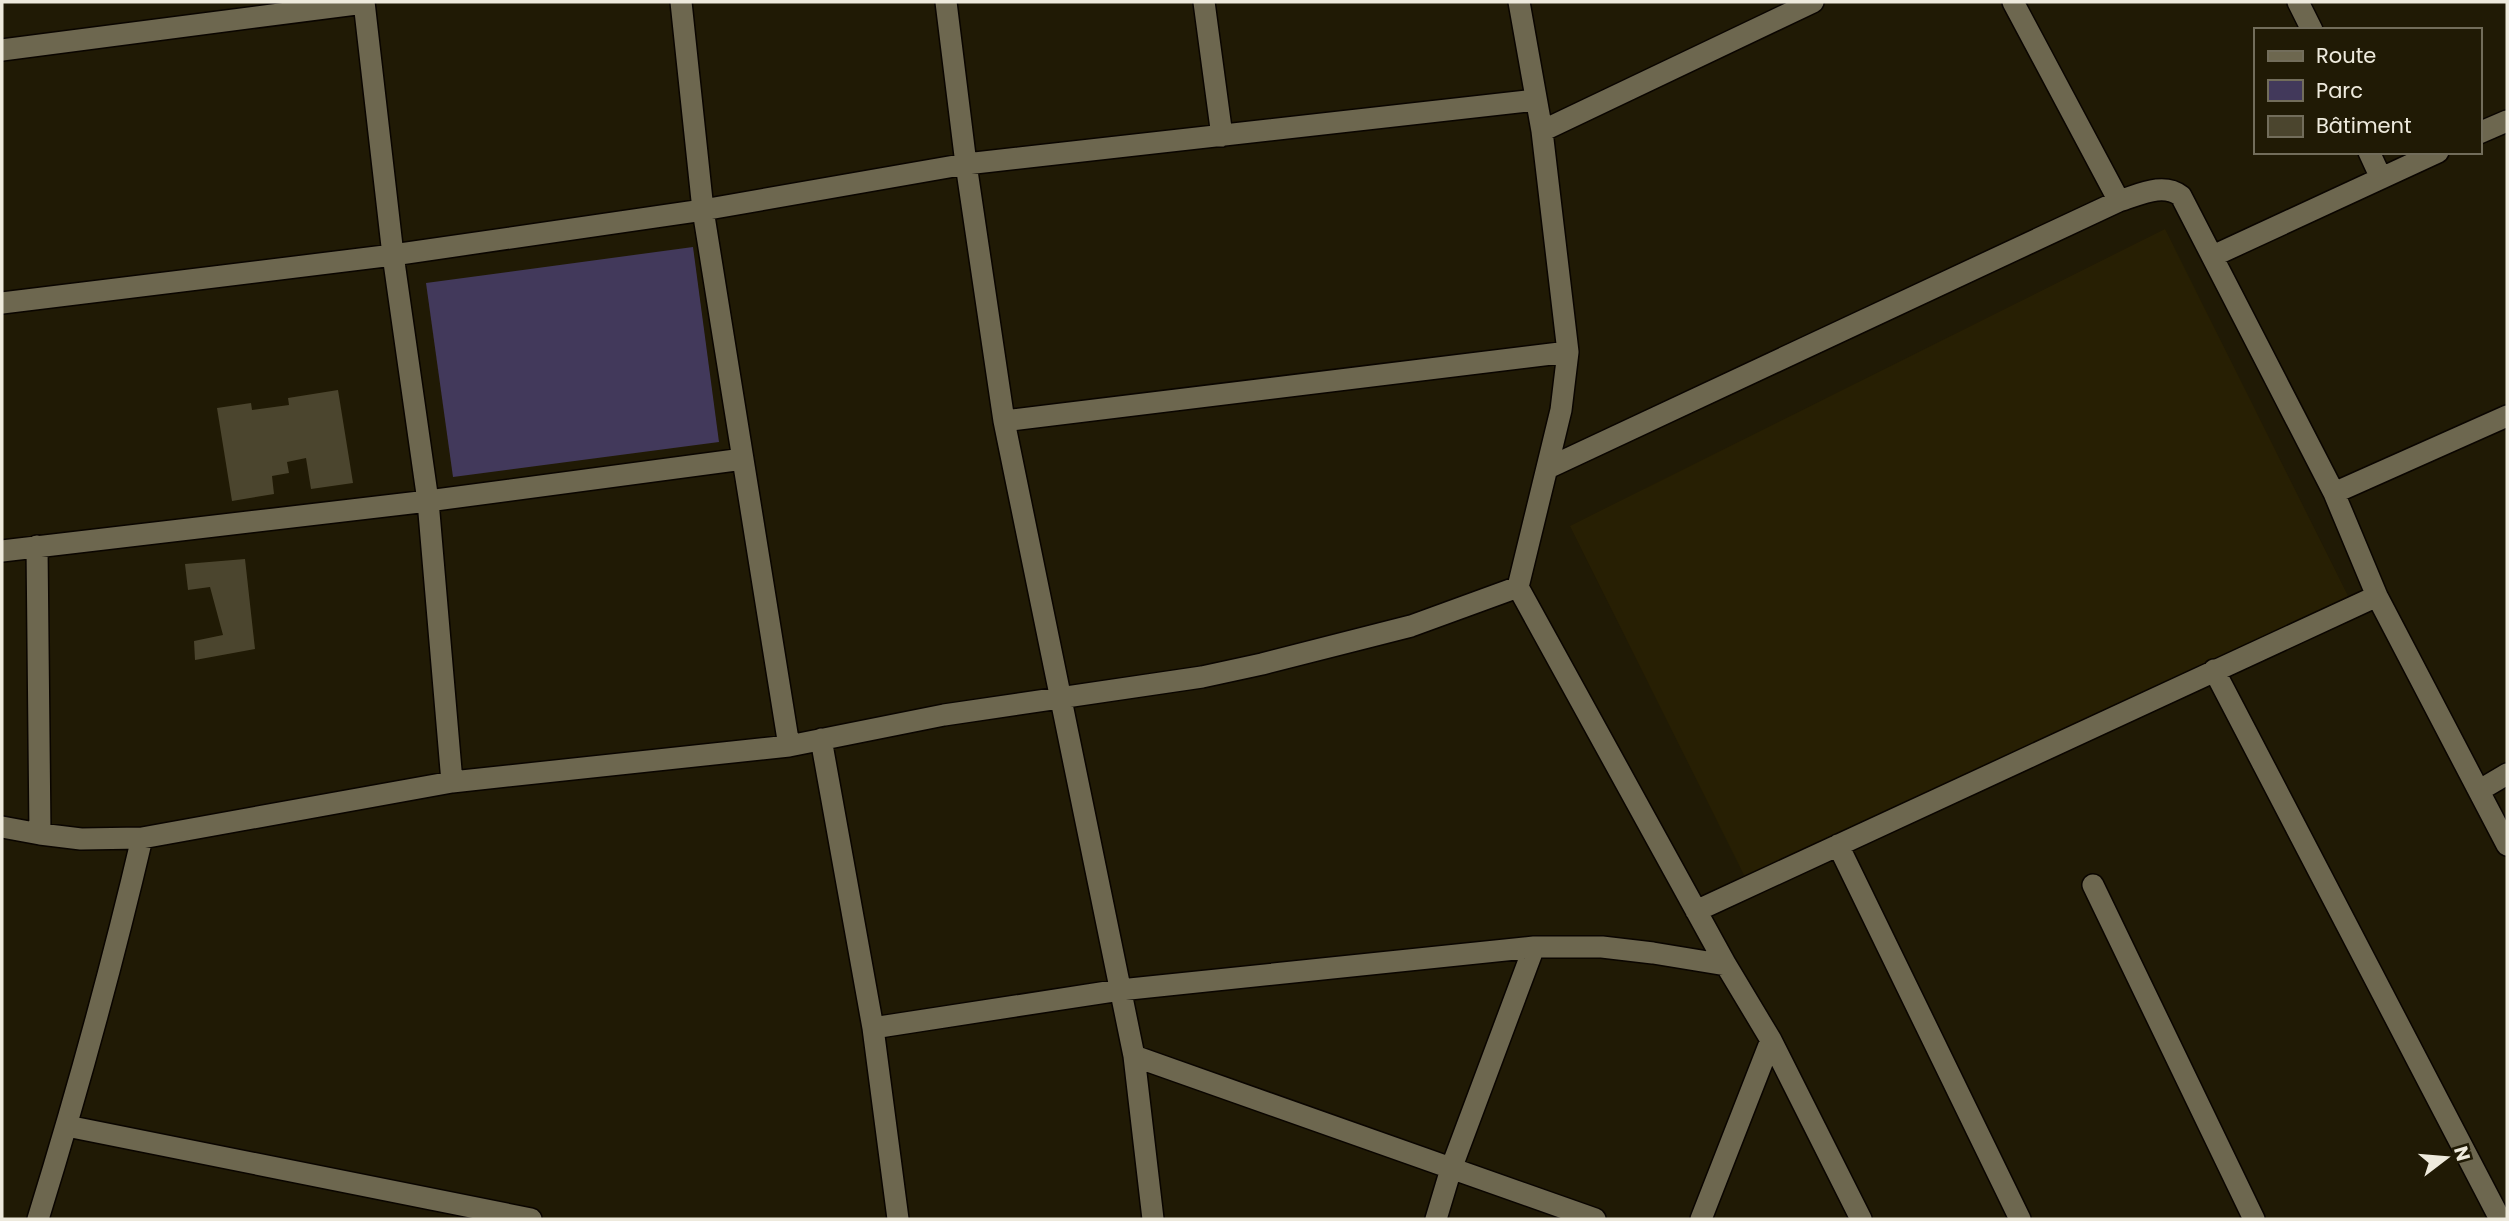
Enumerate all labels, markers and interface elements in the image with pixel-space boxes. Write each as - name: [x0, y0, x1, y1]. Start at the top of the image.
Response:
- legend: [2254, 28, 2481, 154]
- text: Route: [2316, 41, 2376, 70]
- text: Parc: [2316, 76, 2363, 105]
- text: Bâtiment: [2316, 111, 2412, 140]
- north arrow: [2411, 1123, 2481, 1193]
- text: N: [2447, 1143, 2477, 1164]

